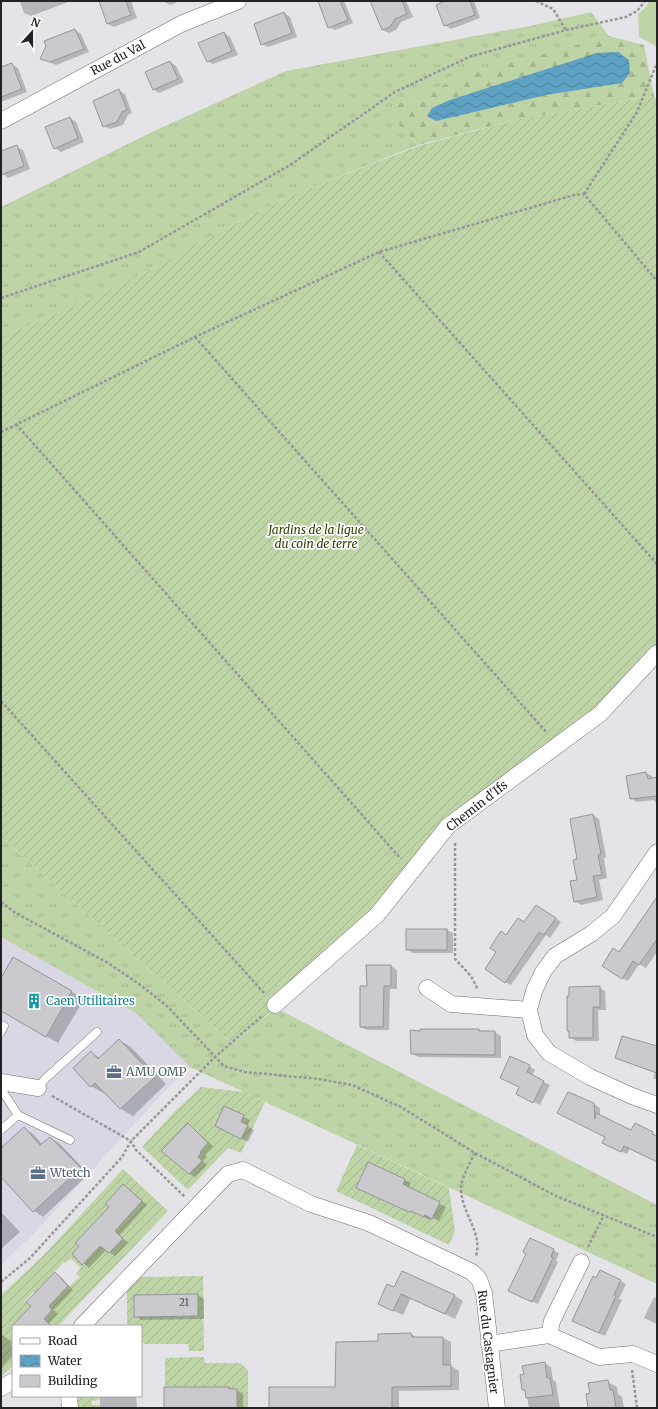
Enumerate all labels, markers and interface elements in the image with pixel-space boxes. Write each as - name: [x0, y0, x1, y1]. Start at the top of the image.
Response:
- north arrow: [12, 12, 52, 52]
- text: N: [29, 15, 42, 31]
- street label: Rue du Val: [88, 37, 148, 78]
- park label: Jardins de la ligue du coin de terre: [266, 522, 364, 551]
- street label: Chemin d'Ifs: [443, 777, 510, 834]
- building icon: Caen Utilitaires: [25, 992, 43, 1010]
- place label: Caen Utilitaires: [46, 993, 135, 1008]
- office icon: AMU OMP: [105, 1063, 123, 1081]
- place label: AMU OMP: [125, 1064, 187, 1079]
- office icon: Wtetch: [29, 1164, 47, 1182]
- place label: Wtetch: [49, 1165, 91, 1180]
- street label: Rue du Castagnier: [475, 1289, 502, 1395]
- house number: 21: [179, 1296, 190, 1309]
- legend: [12, 1325, 142, 1397]
- text: Road: [48, 1333, 77, 1348]
- text: Water: [47, 1353, 83, 1368]
- text: Building: [48, 1373, 98, 1388]

